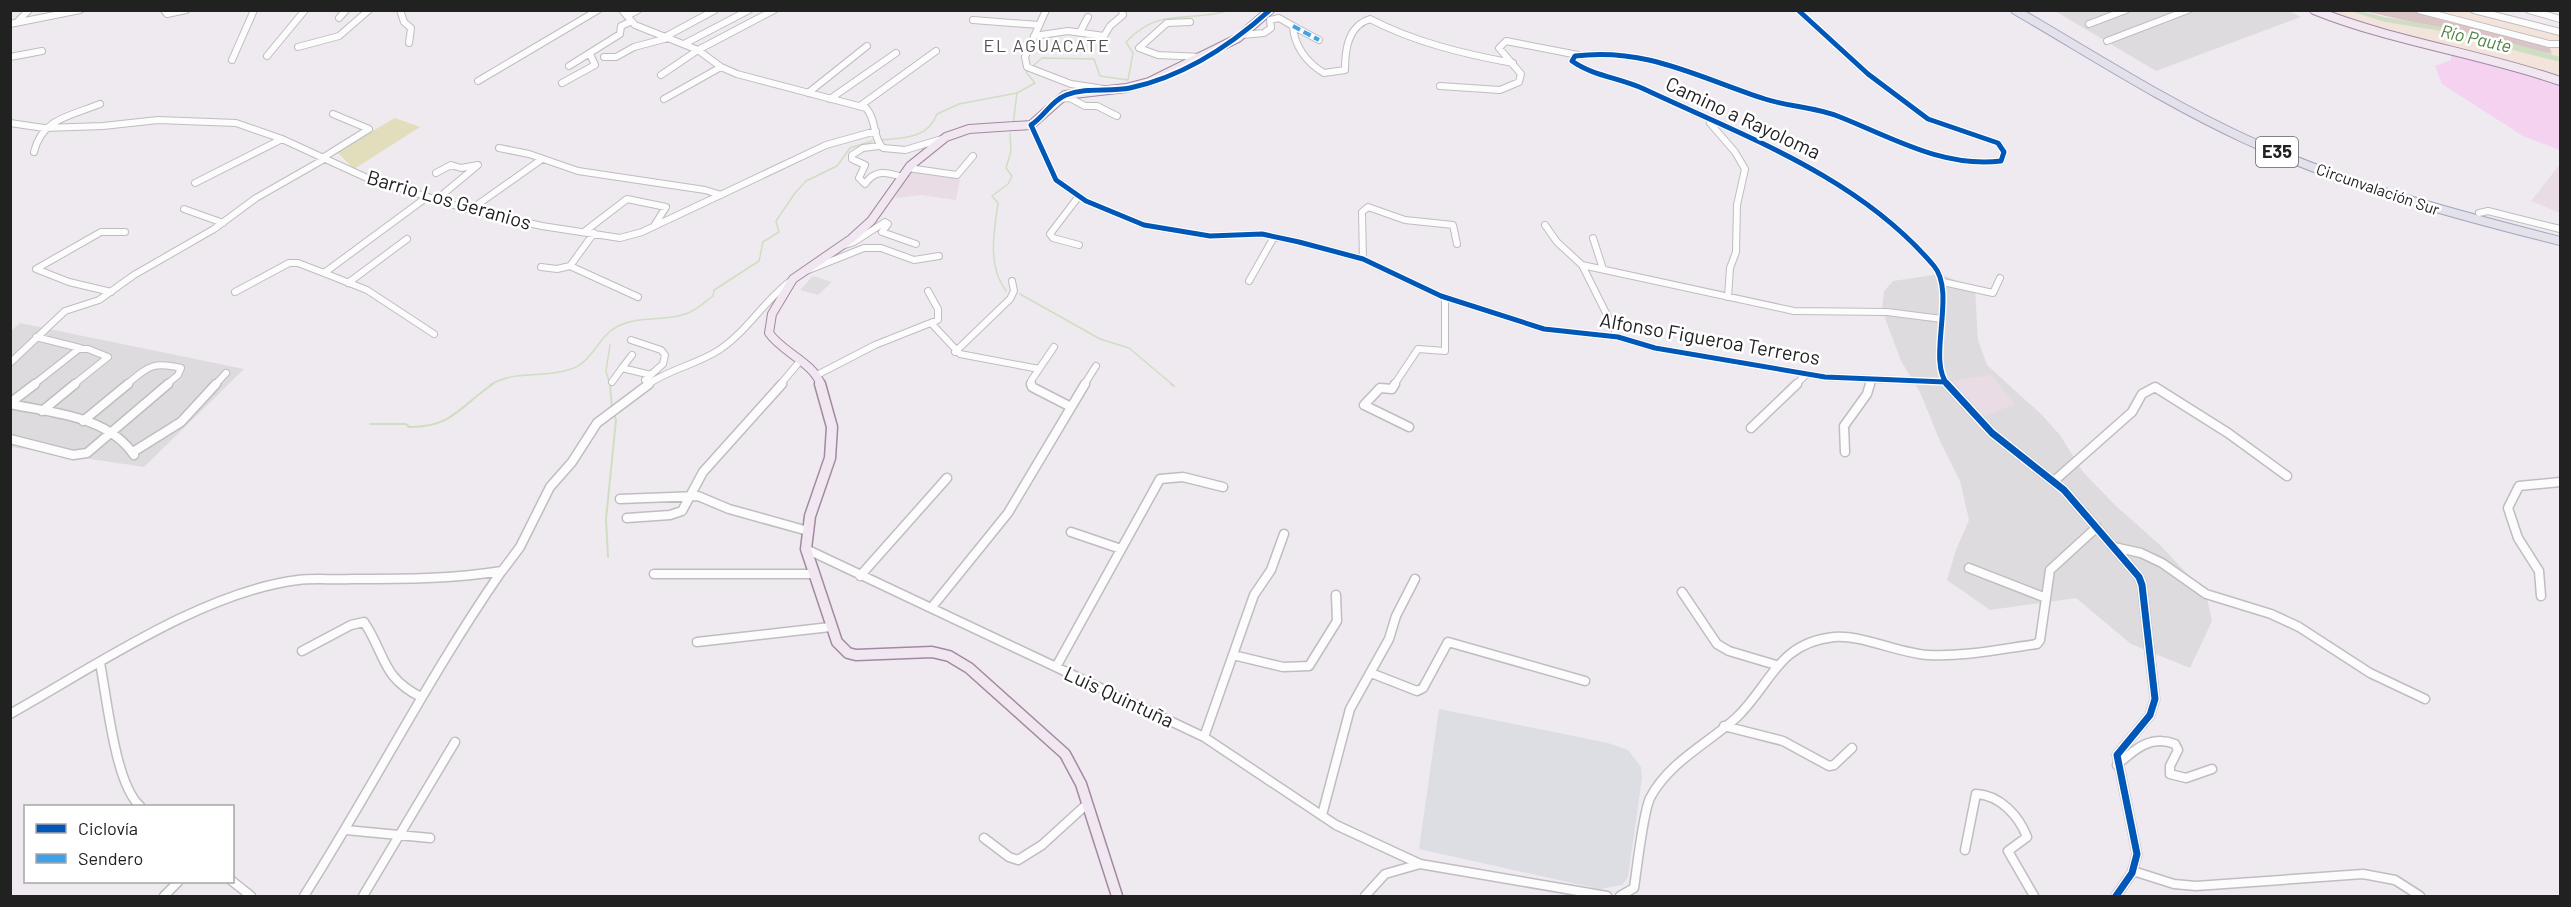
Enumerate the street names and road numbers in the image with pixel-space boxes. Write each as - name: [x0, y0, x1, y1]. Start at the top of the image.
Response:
- street label: Camino a Rayoloma: [1662, 71, 1825, 163]
- road number: E35: [2256, 137, 2298, 167]
- street label: Circunvalación Sur: [2314, 159, 2442, 219]
- street label: Barrio Los Geranios: [364, 164, 534, 234]
- street label: Alfonso Figueroa Terreros: [1598, 307, 1822, 369]
- street label: Luis Quintuña: [1061, 660, 1178, 732]

